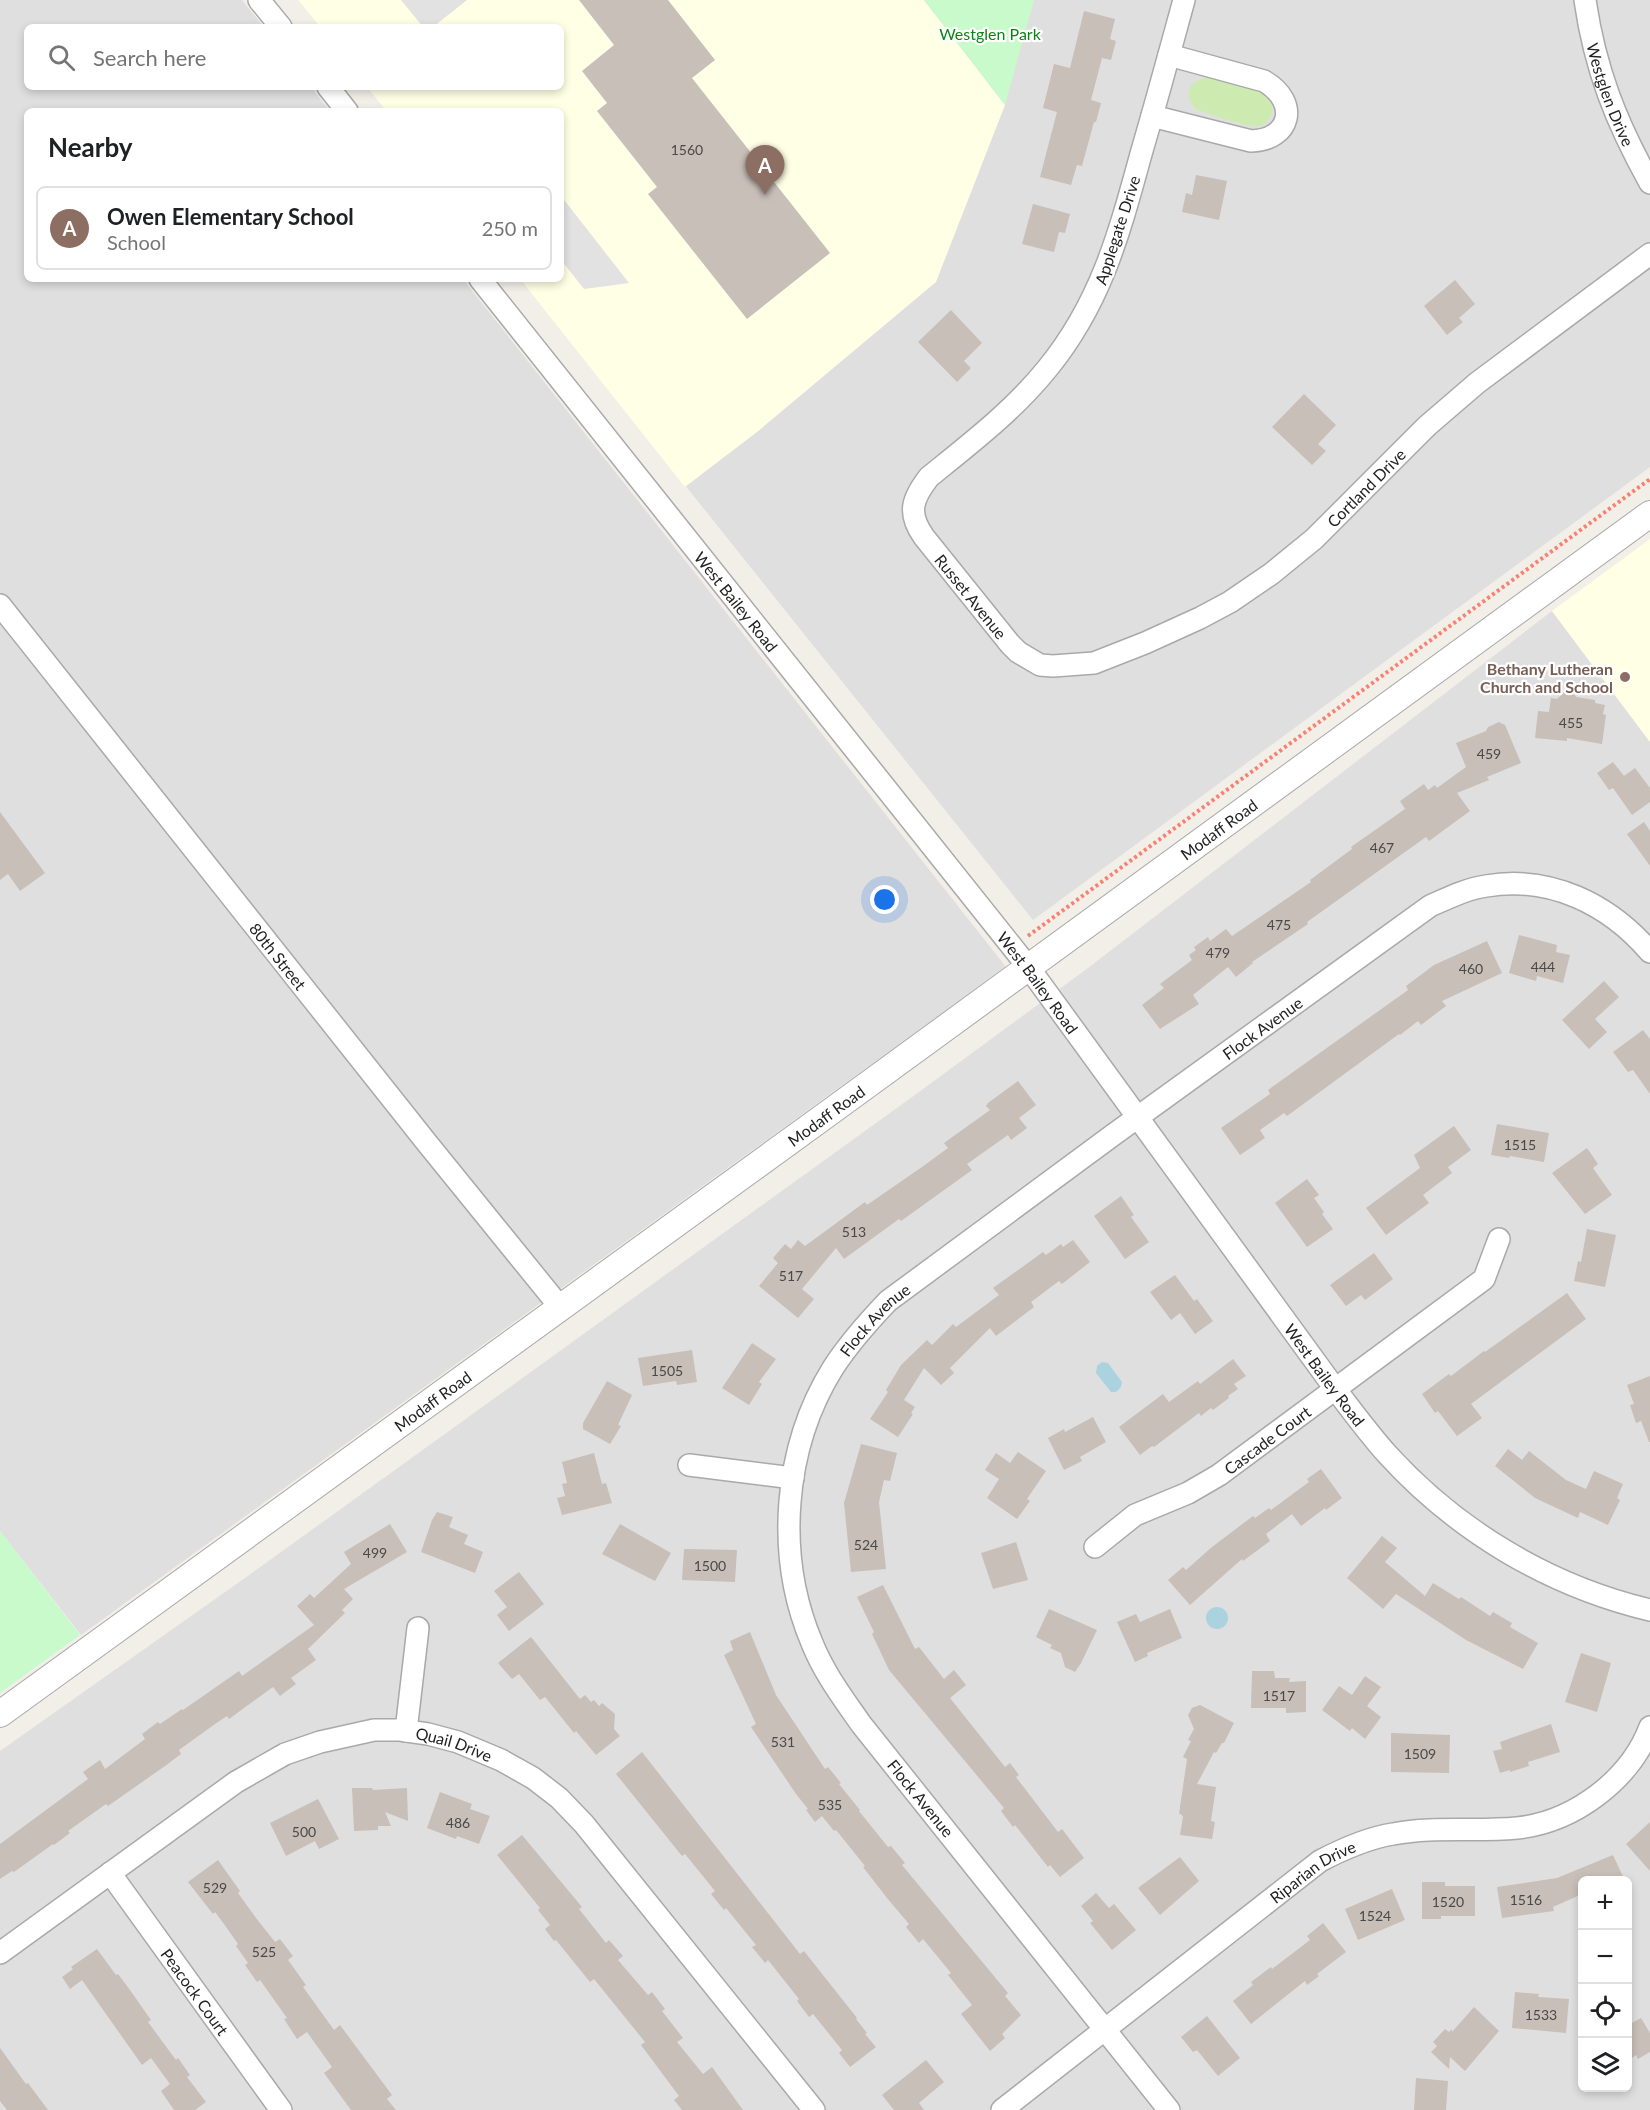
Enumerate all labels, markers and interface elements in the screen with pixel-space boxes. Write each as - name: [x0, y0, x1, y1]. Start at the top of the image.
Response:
- search box: [24, 24, 564, 90]
- park label: Westglen Park: [939, 24, 1042, 43]
- icon: search: [45, 41, 78, 74]
- street label: Westglen Drive: [1584, 41, 1639, 149]
- text: Search here: [93, 44, 206, 71]
- text: Nearby: [48, 131, 133, 163]
- house number: 1560: [671, 141, 703, 158]
- pin: A: [746, 146, 784, 195]
- street label: Applegate Drive: [1090, 173, 1144, 287]
- text: Owen Elementary School: [107, 203, 354, 230]
- text: A: [63, 216, 76, 240]
- text: 250 m: [482, 216, 538, 240]
- text: School: [107, 230, 166, 254]
- street label: Cortland Drive: [1323, 444, 1409, 530]
- street label: West Bailey Road: [691, 547, 782, 655]
- street label: Russet Avenue: [932, 550, 1011, 642]
- place label: Bethany Lutheran Church and School: [1480, 659, 1613, 696]
- marker: Bethany Lutheran Church and School: [1618, 670, 1632, 684]
- house number: 455: [1559, 714, 1583, 731]
- house number: 459: [1477, 745, 1501, 762]
- street label: Modaff Road: [1176, 794, 1261, 863]
- house number: 467: [1370, 839, 1394, 856]
- your location: [870, 885, 899, 914]
- house number: 475: [1267, 916, 1291, 933]
- street label: 80th Street: [246, 919, 311, 993]
- street label: West Bailey Road: [994, 928, 1083, 1037]
- house number: 479: [1206, 944, 1230, 961]
- house number: 444: [1531, 958, 1555, 975]
- house number: 460: [1459, 960, 1483, 977]
- street label: Flock Avenue: [1218, 992, 1306, 1063]
- street label: Modaff Road: [784, 1081, 868, 1149]
- house number: 1515: [1504, 1136, 1536, 1153]
- house number: 513: [842, 1223, 866, 1240]
- house number: 517: [779, 1267, 803, 1284]
- street label: Flock Avenue: [835, 1279, 913, 1360]
- street label: West Bailey Road: [1281, 1320, 1369, 1429]
- house number: 1505: [651, 1362, 683, 1379]
- street label: Modaff Road: [390, 1366, 474, 1435]
- street label: Cascade Court: [1220, 1401, 1314, 1478]
- house number: 524: [854, 1536, 878, 1553]
- house number: 499: [363, 1544, 387, 1561]
- house number: 1500: [694, 1557, 726, 1574]
- house number: 1517: [1263, 1687, 1295, 1704]
- street label: Quail Drive: [415, 1723, 495, 1765]
- house number: 531: [771, 1733, 795, 1750]
- house number: 1509: [1404, 1745, 1436, 1762]
- street label: Flock Avenue: [884, 1755, 958, 1841]
- house number: 535: [818, 1796, 842, 1813]
- house number: 486: [446, 1814, 470, 1831]
- house number: 500: [292, 1823, 316, 1840]
- street label: Riparian Drive: [1266, 1836, 1358, 1906]
- map controls: [1578, 1876, 1632, 2092]
- button: +: [1578, 1876, 1632, 1930]
- house number: 529: [203, 1879, 227, 1896]
- house number: 1516: [1510, 1891, 1542, 1908]
- house number: 1520: [1432, 1893, 1464, 1910]
- house number: 1524: [1359, 1907, 1391, 1924]
- button: −: [1578, 1930, 1632, 1984]
- house number: 525: [252, 1943, 276, 1960]
- street label: Peacock Court: [158, 1944, 233, 2039]
- button: locate: [1578, 1984, 1632, 2038]
- house number: 1533: [1525, 2006, 1557, 2023]
- button: layers: [1578, 2038, 1632, 2092]

